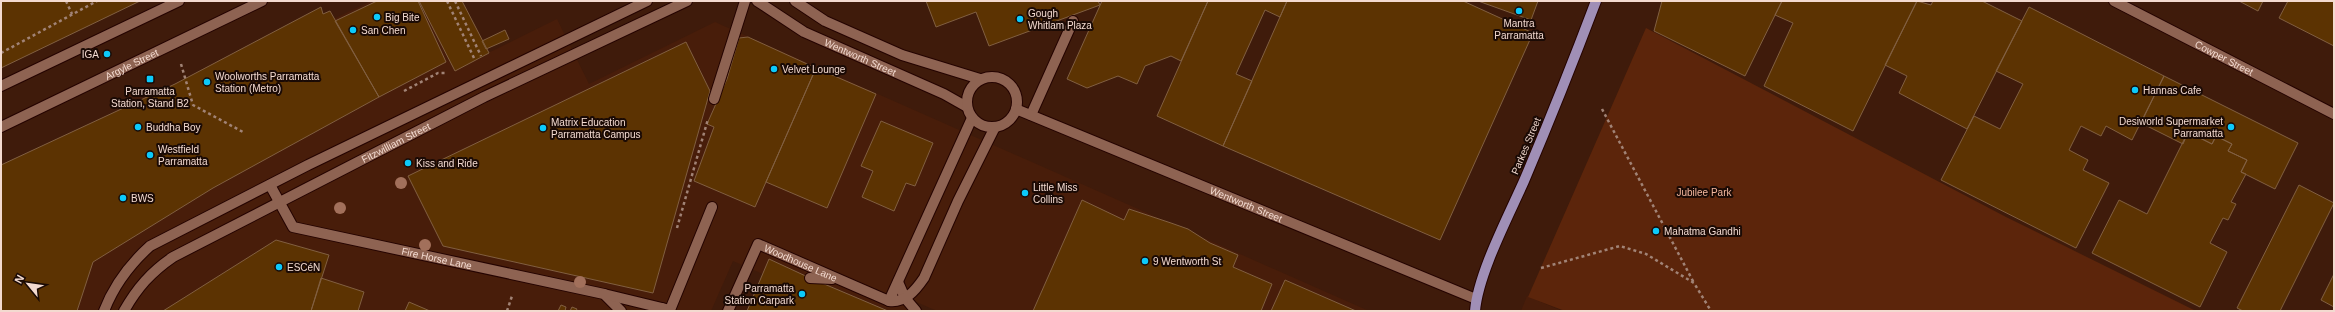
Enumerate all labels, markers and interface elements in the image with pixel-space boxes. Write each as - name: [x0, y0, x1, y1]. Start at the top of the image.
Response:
- marker: Mantra Parramatta: [1514, 6, 1524, 16]
- place label: Gough Whitlam Plaza: [1028, 8, 1092, 31]
- marker: Big Bite: [372, 12, 382, 22]
- place label: Big Bite: [385, 12, 420, 23]
- marker: Gough Whitlam Plaza: [1015, 14, 1025, 24]
- place label: Mantra Parramatta: [1494, 18, 1544, 41]
- marker: San Chen: [348, 25, 358, 35]
- place label: San Chen: [361, 25, 405, 36]
- street label: Wentworth Street: [823, 36, 898, 78]
- street label: Cowper Street: [2193, 38, 2255, 77]
- street label: Argyle Street: [103, 46, 160, 81]
- place label: IGA: [82, 49, 99, 60]
- marker: IGA: [102, 49, 112, 59]
- marker: Velvet Lounge: [769, 64, 779, 74]
- place label: Velvet Lounge: [782, 64, 846, 75]
- place label: Woolworths Parramatta Station (Metro): [215, 71, 320, 94]
- marker: Parramatta Station, Stand B2: [145, 74, 155, 84]
- marker: Woolworths Parramatta Station (Metro): [202, 77, 212, 87]
- marker: Hannas Cafe: [2130, 85, 2140, 95]
- place label: Hannas Cafe: [2143, 85, 2202, 96]
- place label: Parramatta Station, Stand B2: [111, 86, 189, 109]
- street label: Parkes Street: [1509, 116, 1543, 176]
- place label: Desiworld Supermarket Parramatta: [2119, 116, 2223, 139]
- place label: Matrix Education Parramatta Campus: [551, 117, 640, 140]
- street label: Fitzwilliam Street: [359, 120, 432, 165]
- marker: Buddha Boy: [133, 122, 143, 132]
- place label: Buddha Boy: [146, 122, 201, 133]
- marker: Desiworld Supermarket Parramatta: [2226, 122, 2236, 132]
- marker: Matrix Education Parramatta Campus: [538, 123, 548, 133]
- place label: Westfield Parramatta: [158, 144, 208, 167]
- marker: Westfield Parramatta: [145, 150, 155, 160]
- marker: Kiss and Ride: [403, 158, 413, 168]
- place label: Kiss and Ride: [416, 158, 478, 169]
- place label: Little Miss Collins: [1033, 182, 1077, 205]
- street label: Wentworth Street: [1208, 184, 1284, 224]
- park label: Jubilee Park: [1676, 187, 1733, 198]
- marker: Little Miss Collins: [1020, 188, 1030, 198]
- marker: BWS: [118, 193, 128, 203]
- place label: BWS: [131, 193, 154, 204]
- marker: Mahatma Gandhi: [1651, 226, 1661, 236]
- place label: Mahatma Gandhi: [1664, 226, 1741, 237]
- street label: Woodhouse Lane: [763, 242, 839, 283]
- street label: Fire Horse Lane: [401, 245, 473, 271]
- marker: 9 Wentworth St: [1140, 256, 1150, 266]
- place label: 9 Wentworth St: [1153, 256, 1221, 267]
- marker: ESCéN: [274, 262, 284, 272]
- place label: ESCéN: [287, 262, 320, 273]
- north arrow: [8, 264, 48, 304]
- text: N: [12, 273, 26, 286]
- place label: Parramatta Station Carpark: [725, 283, 795, 306]
- marker: Parramatta Station Carpark: [797, 289, 807, 299]

